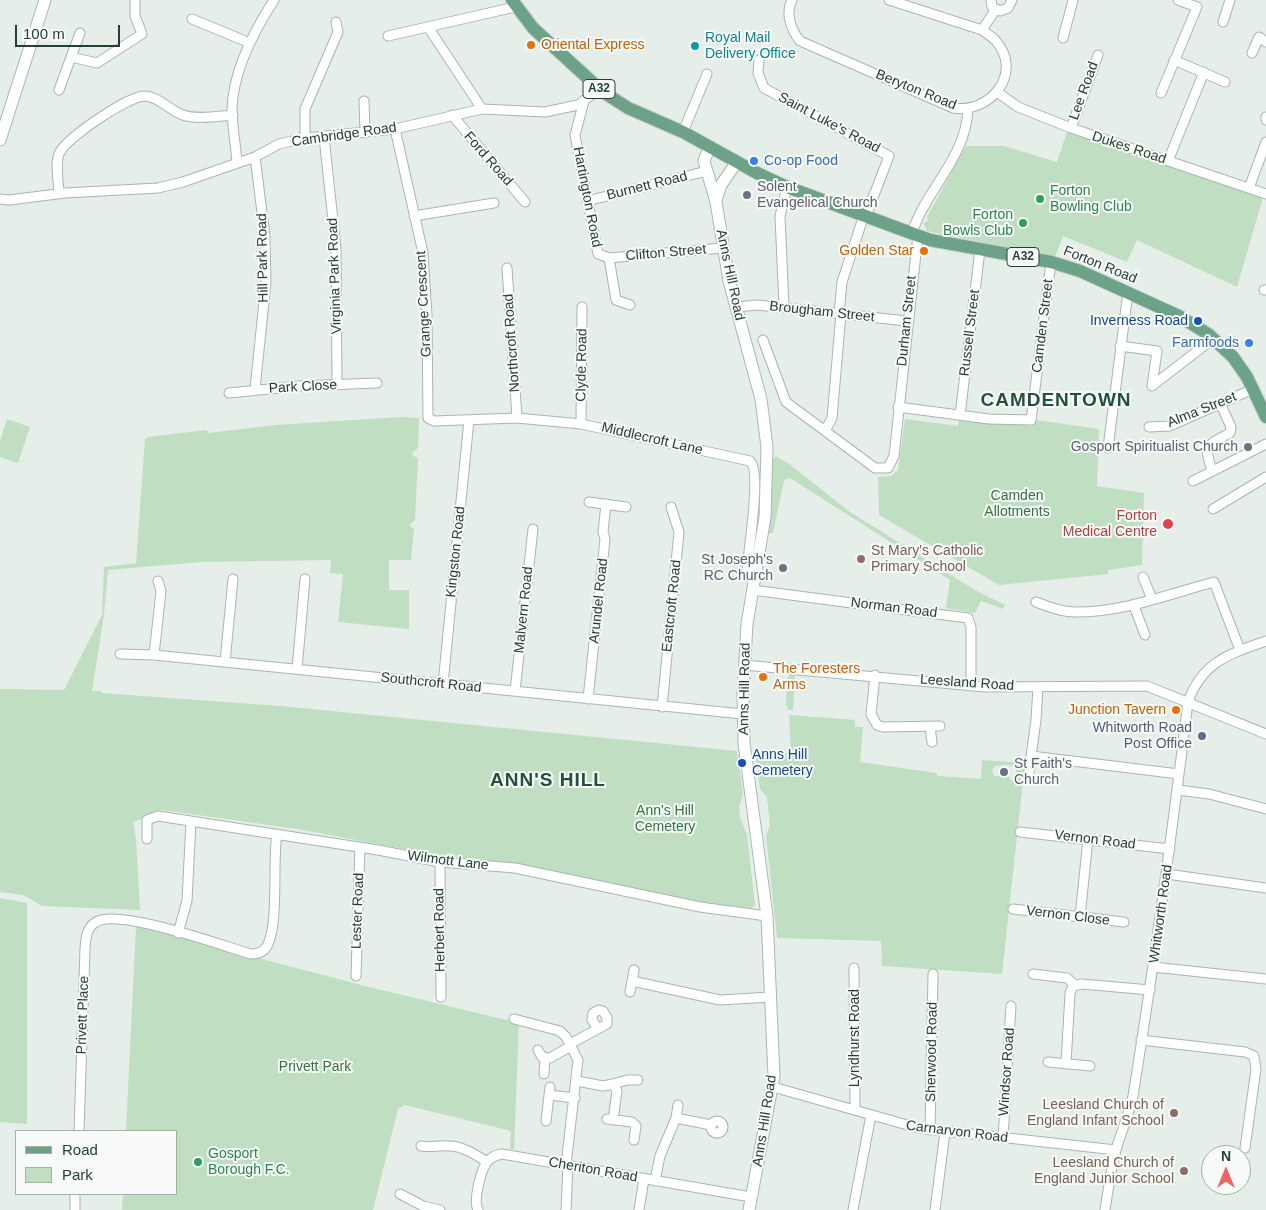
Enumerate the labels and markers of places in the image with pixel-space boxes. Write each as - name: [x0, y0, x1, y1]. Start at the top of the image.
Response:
- place label: Royal Mail Delivery Office: [705, 30, 796, 62]
- place label: Oriental Express: [541, 37, 644, 53]
- marker: Oriental Express: [525, 39, 537, 51]
- marker: Royal Mail Delivery Office: [689, 40, 701, 52]
- place label: Co-op Food: [764, 153, 838, 169]
- marker: Co-op Food: [748, 155, 760, 167]
- place label: Solent Evangelical Church: [757, 179, 878, 212]
- place label: Forton Bowling Club: [1050, 183, 1132, 216]
- marker: Solent Evangelical Church: [741, 189, 753, 201]
- marker: Forton Bowling Club: [1034, 193, 1046, 205]
- place label: Forton Bowls Club: [943, 207, 1013, 240]
- marker: Forton Bowls Club: [1017, 217, 1029, 229]
- place label: Golden Star: [839, 243, 914, 259]
- marker: Golden Star: [918, 245, 930, 257]
- place label: Inverness Road: [1090, 313, 1188, 329]
- marker: Inverness Road: [1192, 315, 1204, 327]
- place label: Farmfoods: [1172, 335, 1239, 351]
- marker: Farmfoods: [1243, 337, 1255, 349]
- place label: Gosport Spiritualist Church: [1071, 439, 1238, 455]
- marker: Gosport Spiritualist Church: [1242, 441, 1254, 453]
- place label: Forton Medical Centre: [1063, 508, 1157, 540]
- marker: Forton Medical Centre: [1161, 517, 1175, 531]
- place label: St Mary's Catholic Primary School: [871, 543, 983, 576]
- place label: St Joseph's RC Church: [701, 552, 773, 584]
- marker: St Mary's Catholic Primary School: [855, 553, 867, 565]
- marker: St Joseph's RC Church: [777, 562, 789, 574]
- place label: The Foresters Arms: [773, 661, 860, 694]
- marker: The Foresters Arms: [757, 671, 769, 683]
- place label: Junction Tavern: [1068, 702, 1166, 718]
- marker: Junction Tavern: [1170, 704, 1182, 716]
- place label: Whitworth Road Post Office: [1092, 720, 1192, 752]
- marker: Whitworth Road Post Office: [1196, 730, 1208, 742]
- place label: Anns Hill Cemetery: [752, 747, 813, 780]
- place label: St Faith's Church: [1014, 756, 1072, 789]
- marker: Anns Hill Cemetery: [736, 757, 748, 769]
- marker: St Faith's Church: [998, 766, 1010, 778]
- place label: Leesland Church of England Infant School: [1027, 1097, 1164, 1130]
- marker: Leesland Church of England Infant School: [1168, 1107, 1180, 1119]
- place label: Gosport Borough F.C.: [208, 1146, 290, 1178]
- place label: Leesland Church of England Junior School: [1034, 1155, 1174, 1188]
- marker: Gosport Borough F.C.: [192, 1156, 204, 1168]
- marker: Leesland Church of England Junior School: [1178, 1165, 1190, 1177]

